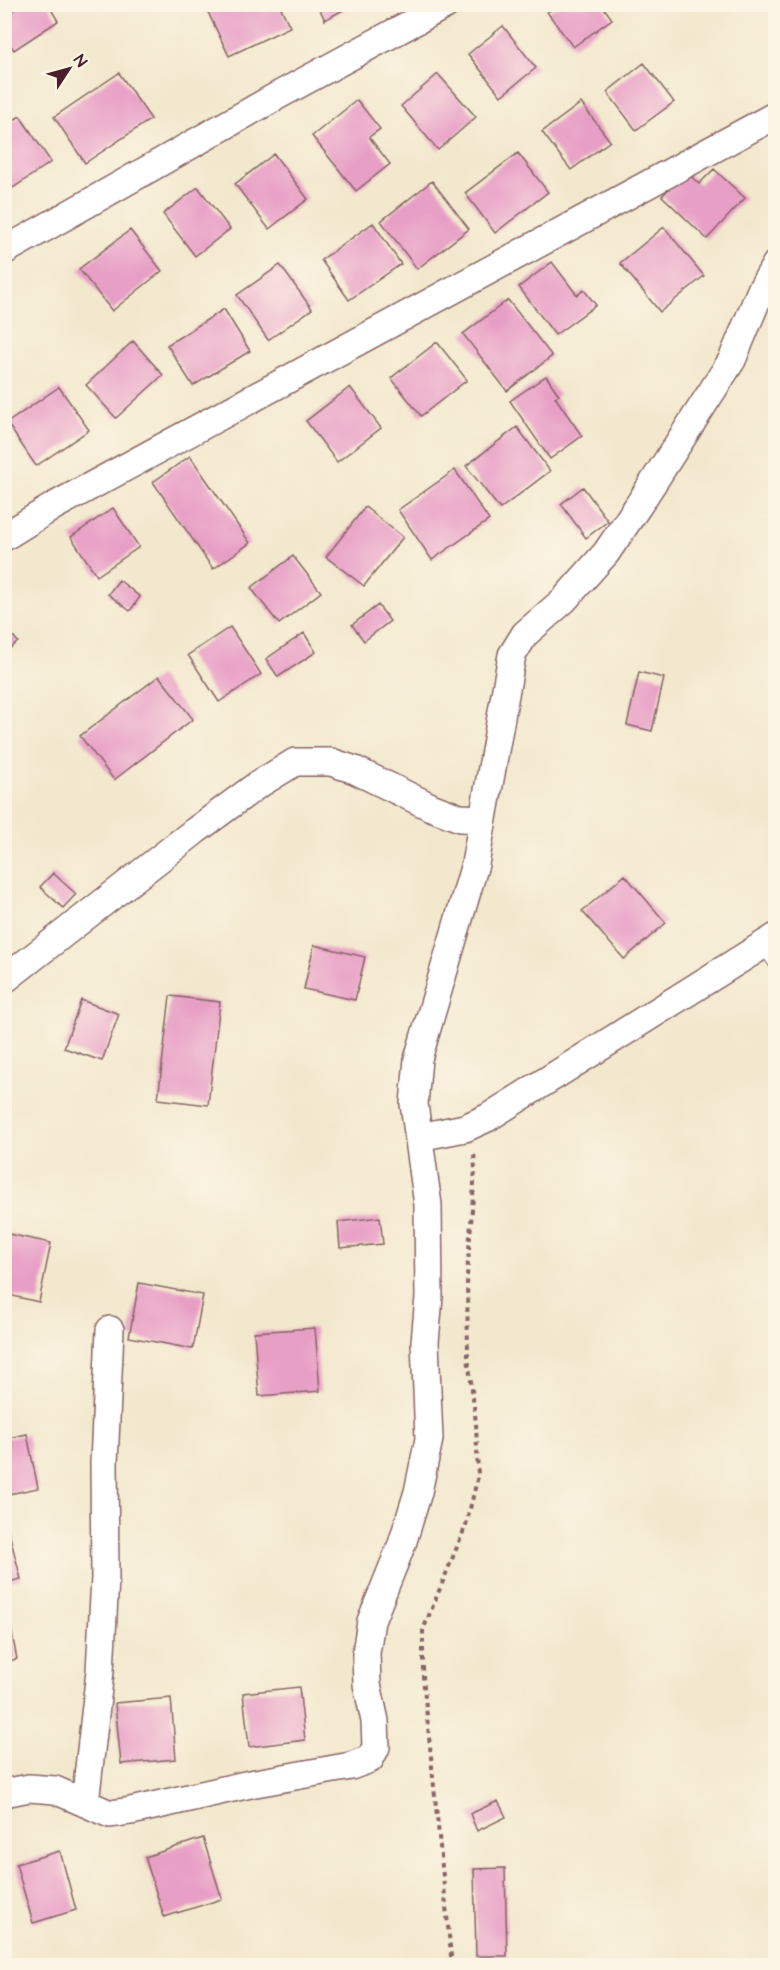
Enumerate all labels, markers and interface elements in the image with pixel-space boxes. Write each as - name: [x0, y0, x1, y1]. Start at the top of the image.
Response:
- north arrow: [39, 39, 99, 99]
- text: N: [68, 50, 92, 71]

